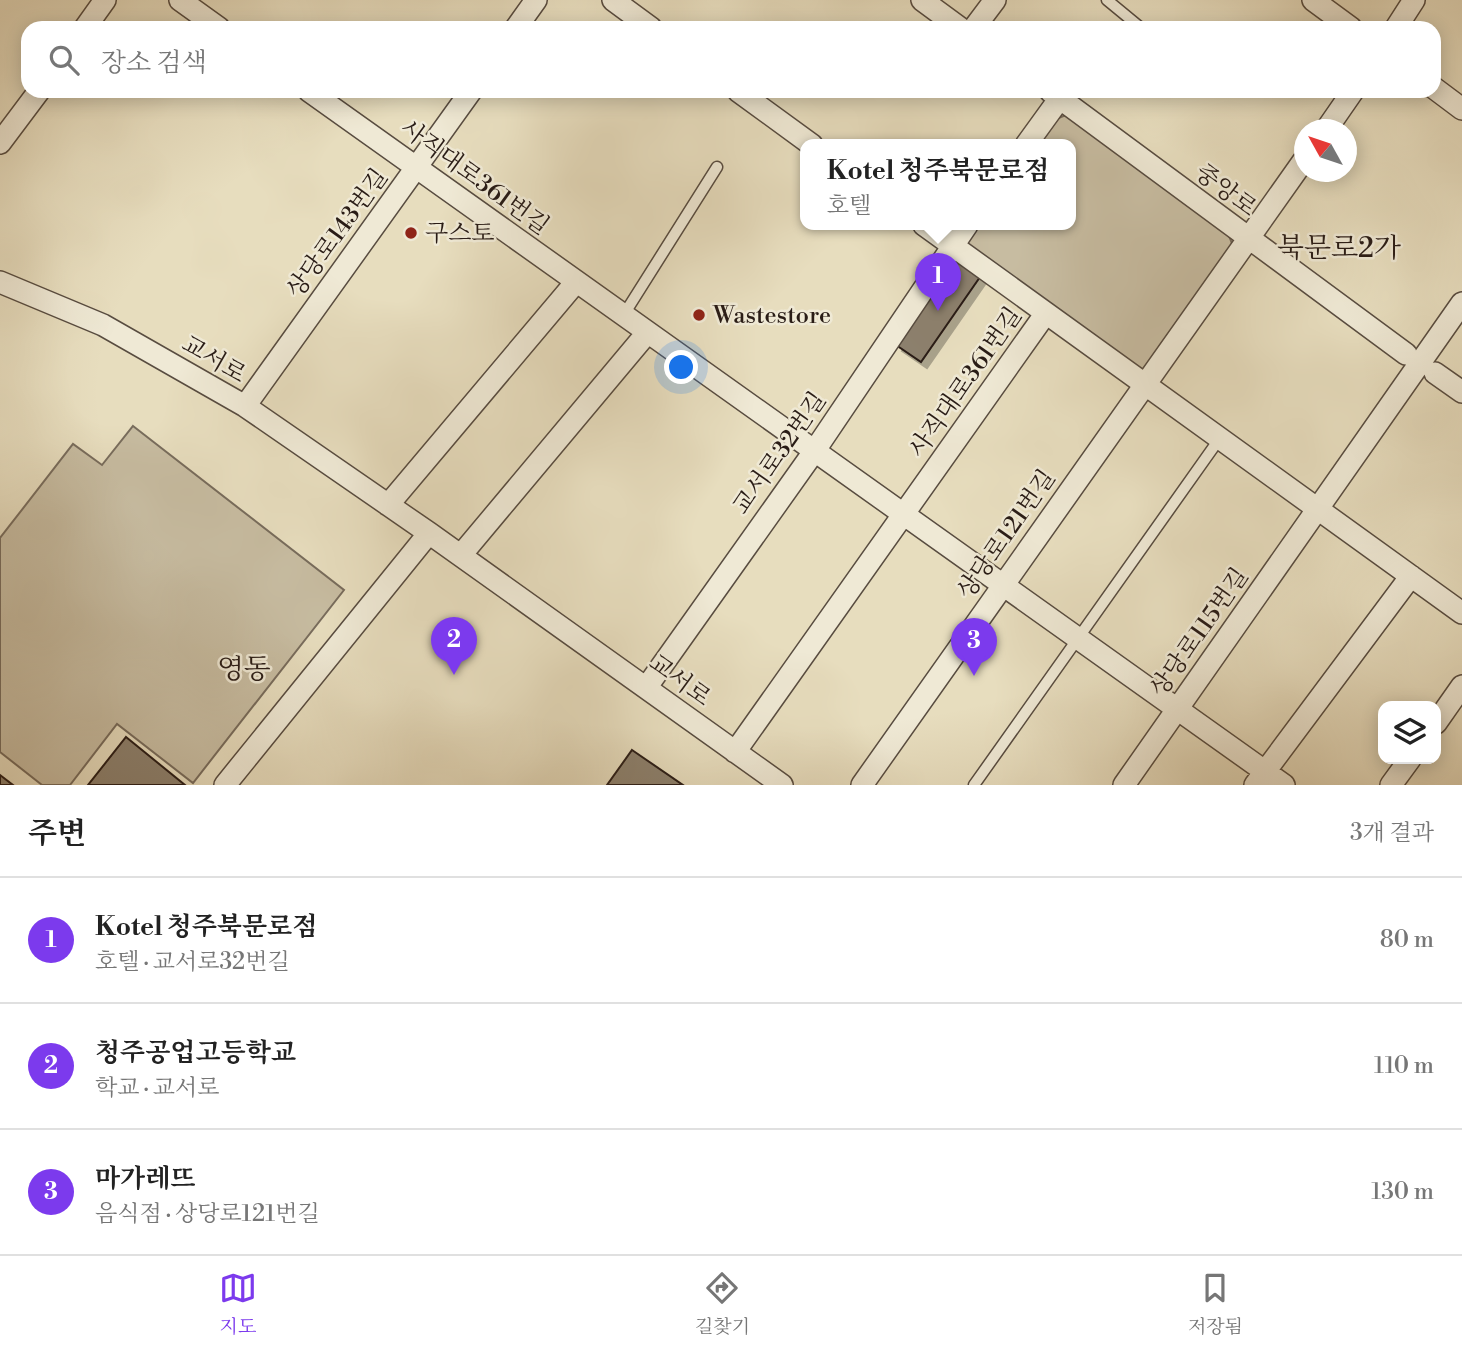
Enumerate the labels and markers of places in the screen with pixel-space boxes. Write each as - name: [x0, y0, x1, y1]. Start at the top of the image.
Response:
- place label: 구스토: [425, 219, 495, 249]
- marker: 구스토: [403, 225, 419, 241]
- pin: 1: [915, 253, 961, 311]
- place label: Wastestore: [712, 301, 831, 331]
- marker: Wastestore: [691, 307, 707, 323]
- pin: 2: [431, 617, 477, 675]
- pin: 3: [951, 618, 997, 676]

